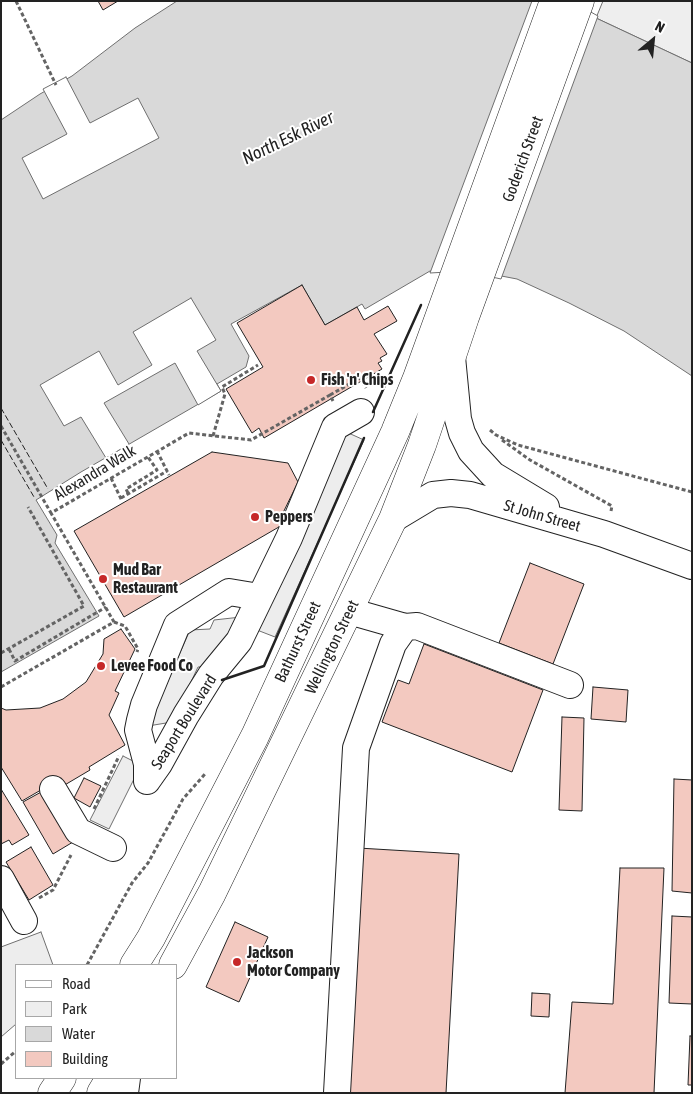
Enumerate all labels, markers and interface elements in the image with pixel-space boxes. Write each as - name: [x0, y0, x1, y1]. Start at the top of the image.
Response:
- north arrow: [628, 15, 678, 65]
- text: N: [653, 18, 667, 36]
- water label: North Esk River: [239, 107, 337, 169]
- street label: Goderich Street: [499, 113, 547, 205]
- place label: Fish 'n' Chips: [321, 370, 393, 390]
- marker: Fish 'n' Chips: [305, 374, 317, 386]
- street label: Alexandra Walk: [51, 441, 139, 505]
- street label: St John Street: [501, 496, 583, 536]
- place label: Peppers: [265, 507, 313, 527]
- marker: Peppers: [249, 511, 261, 523]
- place label: Mud Bar Restaurant: [113, 560, 178, 598]
- marker: Mud Bar Restaurant: [97, 573, 109, 585]
- street label: Wellington Street: [301, 597, 363, 697]
- street label: Bathurst Street: [271, 598, 325, 686]
- place label: Levee Food Co: [111, 656, 193, 676]
- marker: Levee Food Co: [95, 660, 107, 672]
- street label: Seaport Boulevard: [147, 671, 221, 773]
- place label: Jackson Motor Company: [247, 943, 340, 981]
- marker: Jackson Motor Company: [231, 956, 243, 968]
- legend: [15, 964, 178, 1079]
- text: Road: [62, 975, 91, 992]
- text: Park: [62, 1000, 87, 1017]
- text: Water: [62, 1025, 95, 1042]
- text: Building: [62, 1050, 108, 1067]

